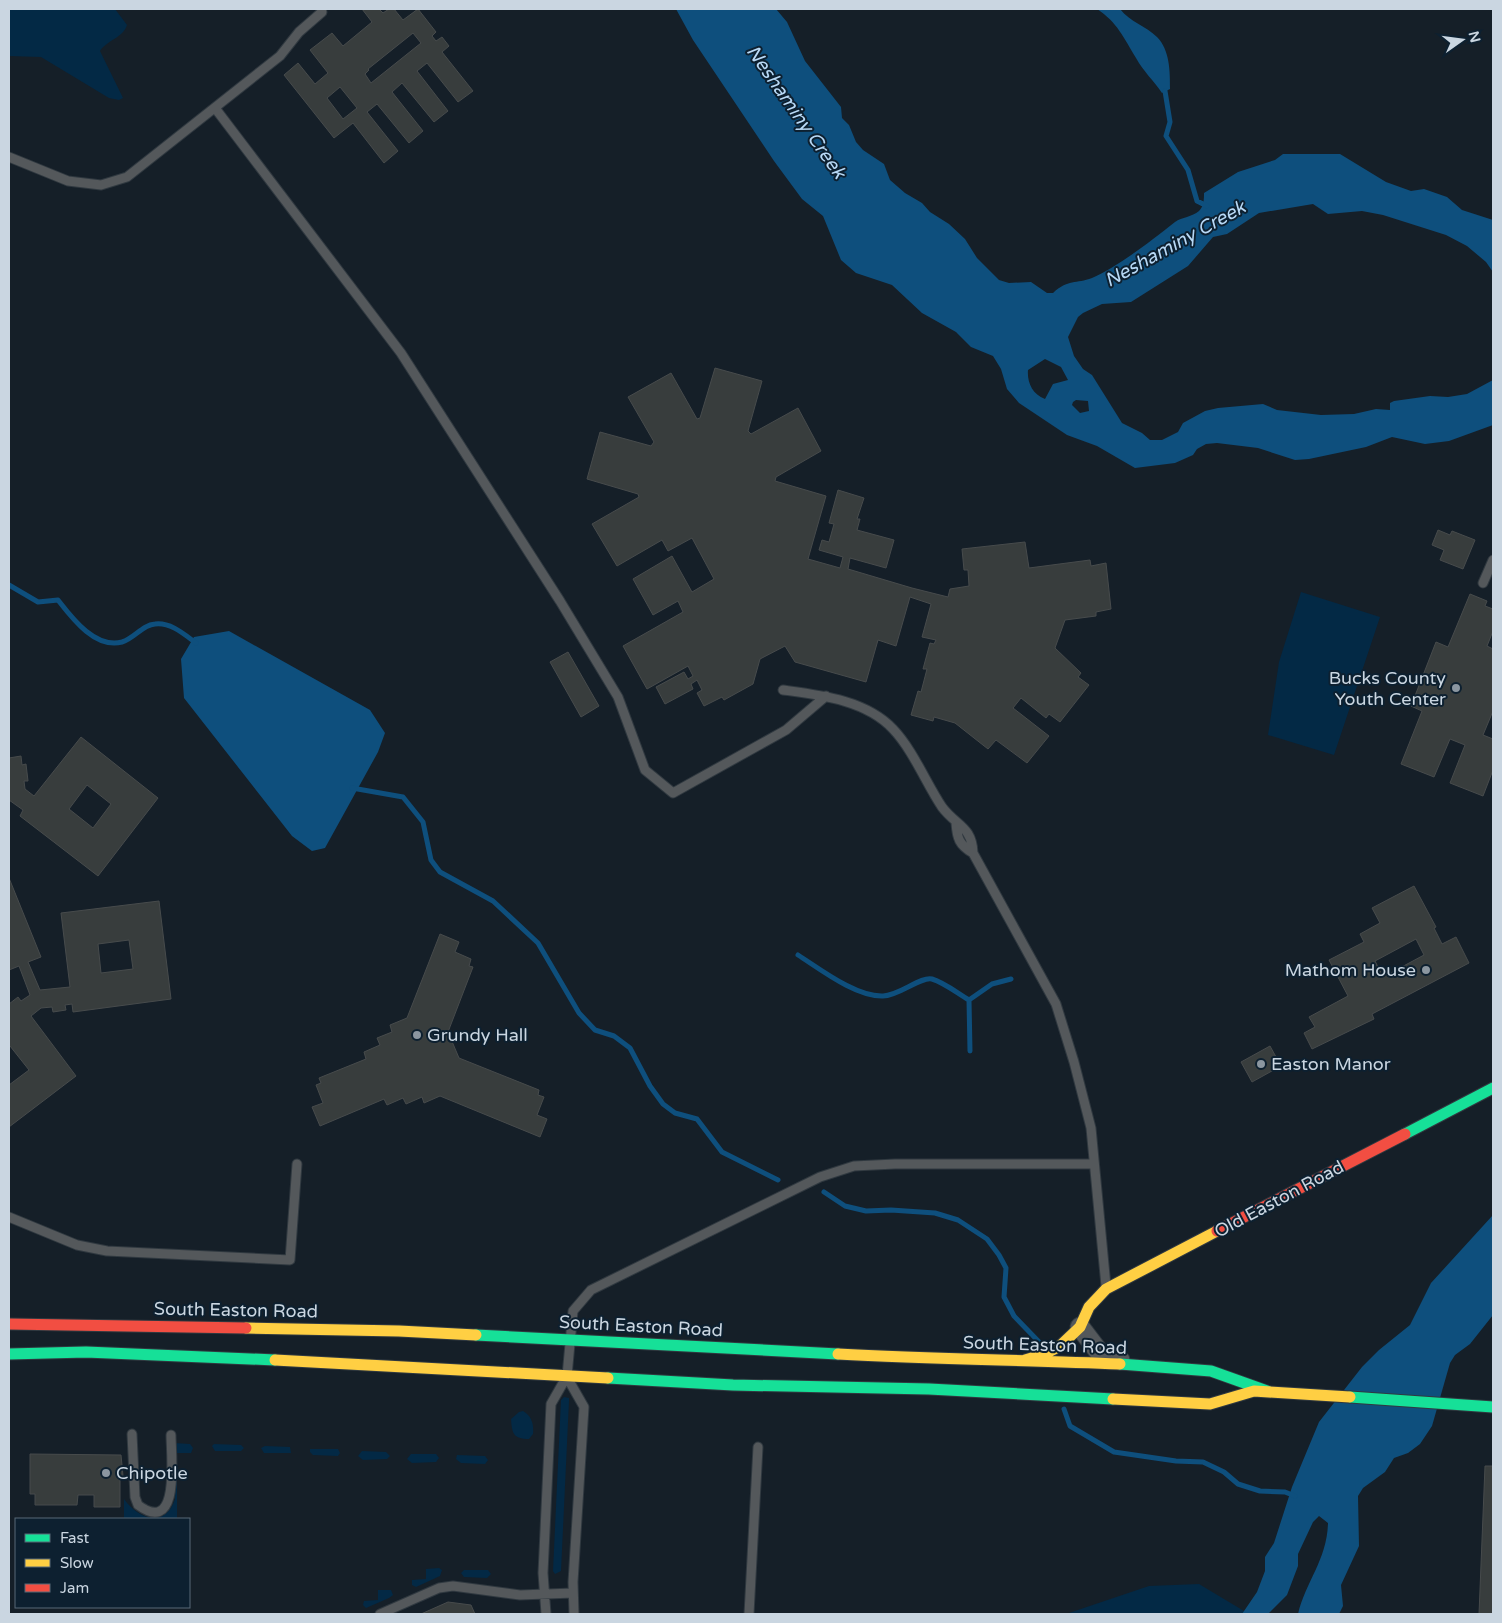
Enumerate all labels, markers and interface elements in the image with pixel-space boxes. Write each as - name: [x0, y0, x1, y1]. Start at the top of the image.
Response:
- north arrow: [1437, 15, 1487, 65]
- text: N: [1465, 29, 1484, 44]
- water label: Neshaminy Creek: [742, 41, 851, 184]
- water label: Neshaminy Creek: [1101, 195, 1251, 292]
- place label: Bucks County Youth Center: [1329, 667, 1446, 710]
- marker: Bucks County Youth Center: [1450, 682, 1462, 694]
- place label: Mathom House: [1285, 959, 1416, 981]
- marker: Mathom House: [1420, 964, 1432, 976]
- place label: Grundy Hall: [427, 1024, 528, 1046]
- marker: Grundy Hall: [411, 1029, 423, 1041]
- place label: Easton Manor: [1271, 1053, 1391, 1075]
- marker: Easton Manor: [1255, 1058, 1267, 1070]
- street label: Old Easton Road: [1210, 1156, 1348, 1242]
- street label: South Easton Road: [154, 1298, 318, 1322]
- street label: South Easton Road: [558, 1311, 724, 1341]
- street label: South Easton Road: [963, 1331, 1127, 1359]
- place label: Chipotle: [116, 1462, 188, 1484]
- marker: Chipotle: [100, 1467, 112, 1479]
- legend: [15, 1518, 190, 1608]
- text: Fast: [60, 1529, 90, 1547]
- text: Slow: [60, 1554, 94, 1572]
- text: Jam: [60, 1579, 89, 1597]

